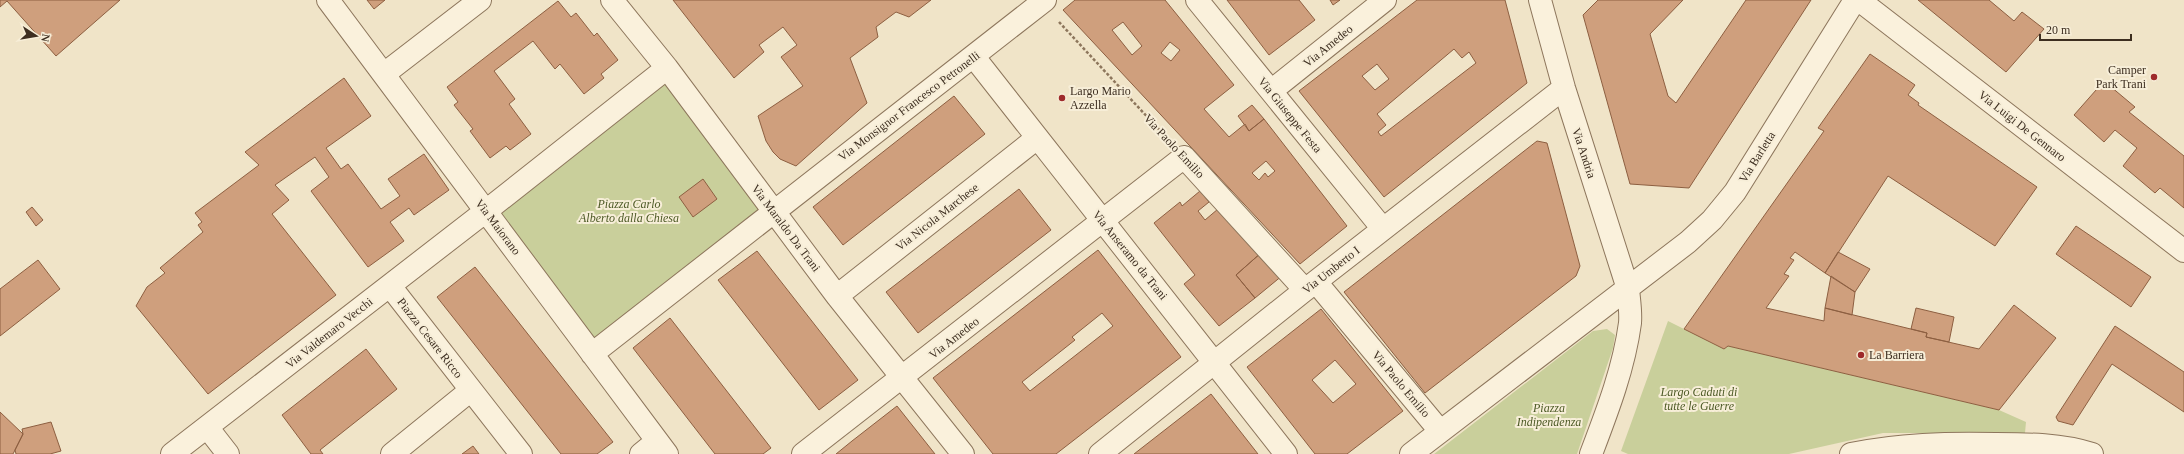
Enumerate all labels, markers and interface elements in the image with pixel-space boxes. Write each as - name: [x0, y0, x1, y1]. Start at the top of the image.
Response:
- north arrow: [16, 16, 56, 56]
- scale bar: [2040, 16, 2131, 42]
- street label: Via Amedeo: [1300, 22, 1356, 70]
- text: 20 m: [2046, 23, 2071, 37]
- text: N: [39, 33, 52, 43]
- street label: Via Monsignor Francesco Petronelli: [835, 48, 983, 164]
- place label: Camper Park Trani: [2096, 63, 2147, 91]
- marker: Camper Park Trani: [2149, 72, 2159, 82]
- street label: Via Giuseppe Festa: [1255, 74, 1325, 156]
- place label: Largo Mario Azzella: [1070, 84, 1131, 112]
- street label: Via Luigi De Gennaro: [1976, 88, 2068, 164]
- marker: Largo Mario Azzella: [1057, 93, 1067, 103]
- street label: Via Paolo Emilio: [1141, 111, 1207, 181]
- street label: Via Andria: [1569, 126, 1599, 181]
- street label: Via Barletta: [1736, 128, 1779, 185]
- street label: Via Nicola Marchese: [893, 180, 981, 254]
- street label: Via Maraldo Da Trani: [749, 182, 824, 275]
- street label: Via Maiorano: [472, 196, 524, 258]
- park label: Piazza Carlo Alberto dalla Chiesa: [578, 197, 679, 225]
- street label: Via Anseramo da Trani: [1090, 207, 1171, 303]
- street label: Via Umberto I: [1299, 243, 1363, 297]
- street label: Via Valdemaro Vecchi: [283, 294, 376, 371]
- street label: Piazza Cesare Ricco: [394, 295, 466, 381]
- street label: Via Amedeo: [926, 314, 982, 362]
- street label: Via Paolo Emilio: [1369, 348, 1433, 420]
- place label: La Barriera: [1869, 348, 1925, 362]
- marker: La Barriera: [1856, 350, 1866, 360]
- park label: Largo Caduti di tutte le Guerre: [1660, 385, 1737, 413]
- park label: Piazza Indipendenza: [1516, 401, 1581, 429]

